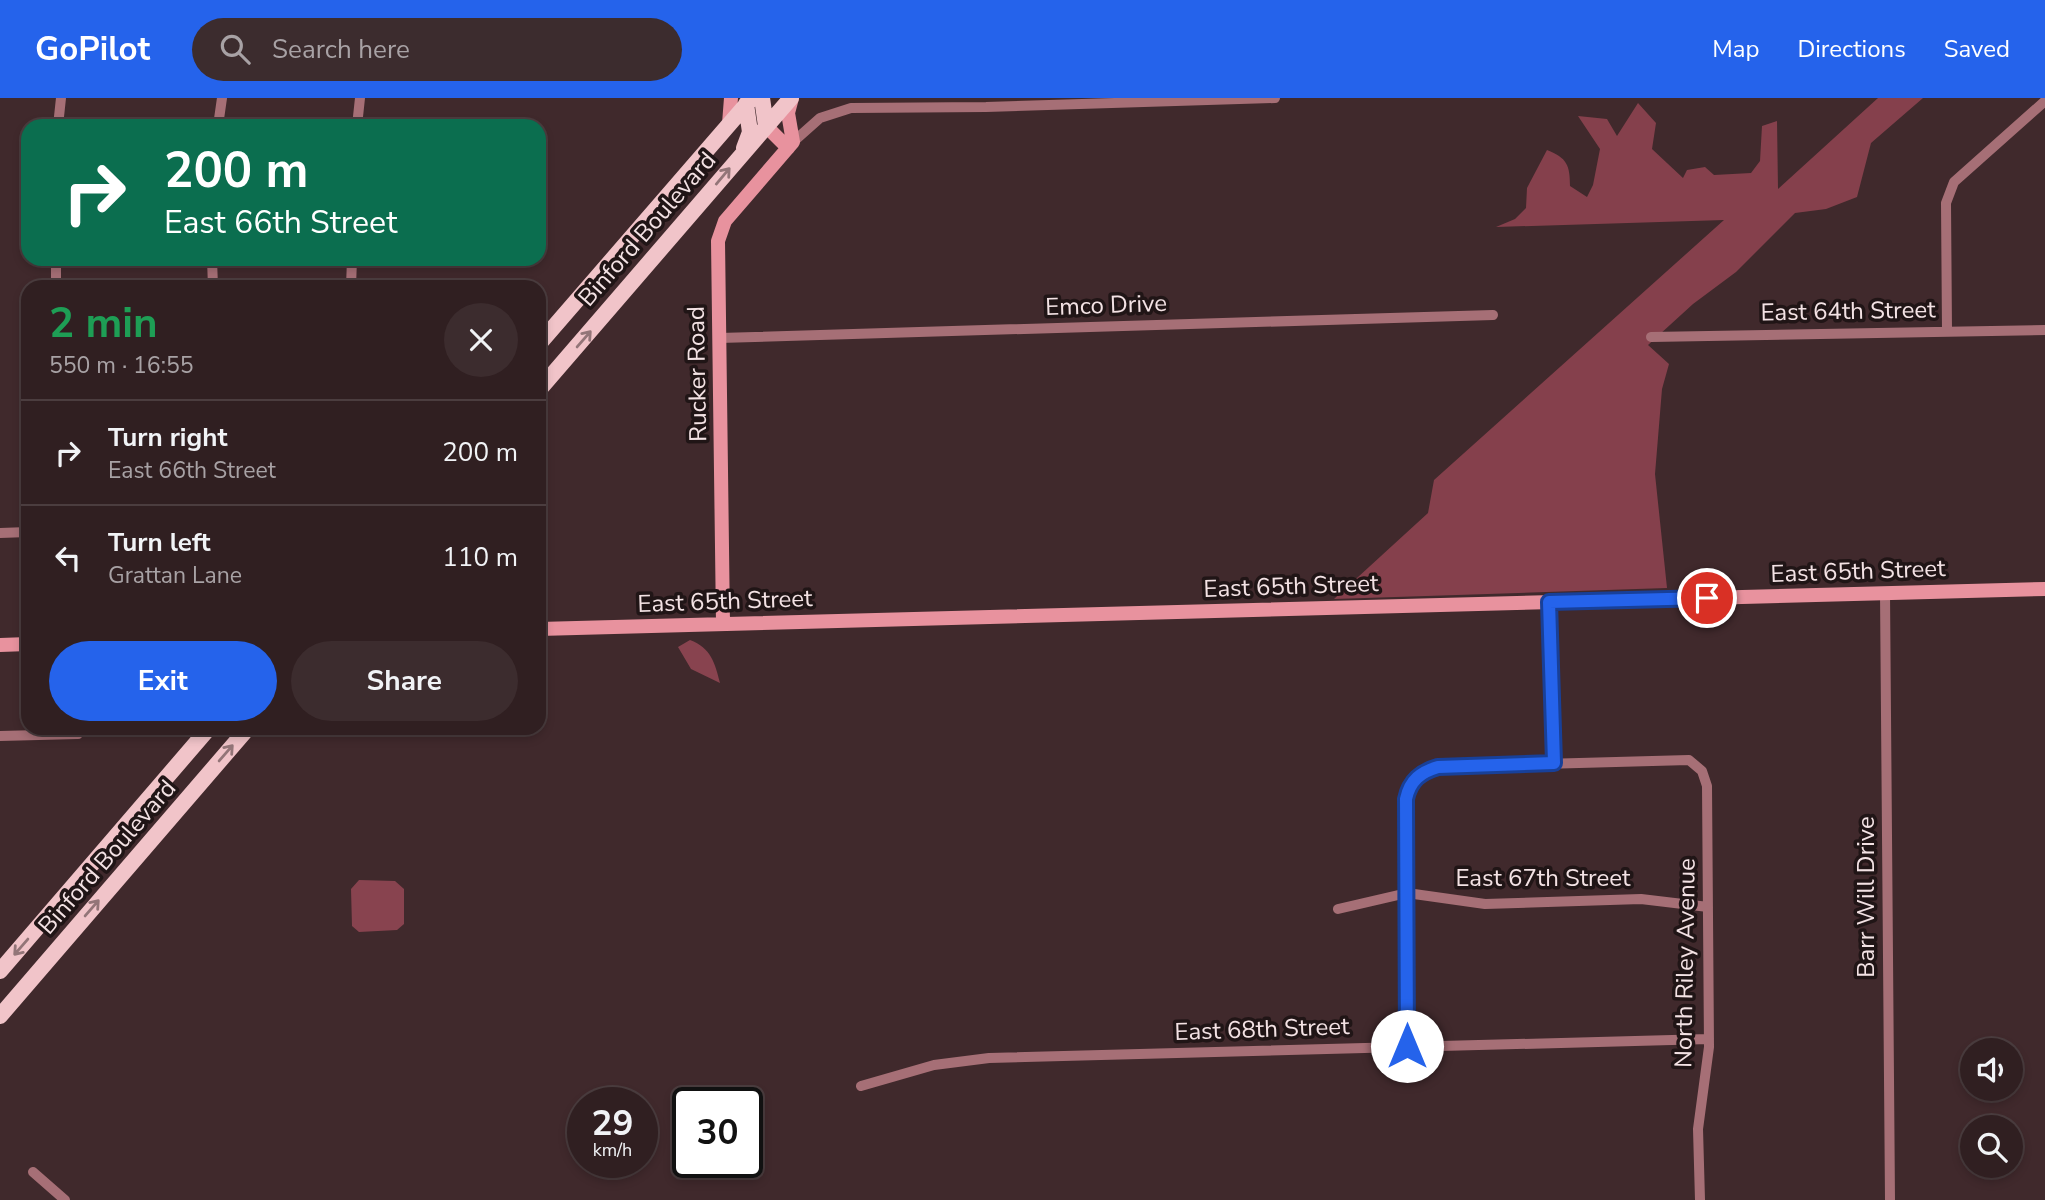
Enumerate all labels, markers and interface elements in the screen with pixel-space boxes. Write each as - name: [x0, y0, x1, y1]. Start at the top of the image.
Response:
- search box: [192, 18, 682, 81]
- text: GoPilot: [35, 27, 150, 72]
- icon: search: [216, 30, 254, 68]
- text: Search here: [272, 32, 410, 67]
- text: Map: [1712, 33, 1759, 65]
- text: Directions: [1797, 33, 1906, 65]
- text: Saved: [1944, 33, 2010, 65]
- text: 200 m: [164, 137, 308, 204]
- street label: Binford Boulevard: [571, 145, 723, 313]
- icon: right: [49, 147, 140, 238]
- one-way arrow: [715, 168, 730, 186]
- text: East 66th Street: [164, 201, 397, 244]
- street label: Emco Drive: [1045, 287, 1167, 323]
- street label: East 64th Street: [1760, 293, 1936, 329]
- text: 2 min: [49, 295, 158, 352]
- button: close: [444, 303, 518, 377]
- street label: Rucker Road: [680, 306, 714, 442]
- one-way arrow: [576, 330, 592, 348]
- text: 550 m · 16:55: [49, 350, 194, 381]
- text: Turn right: [108, 420, 227, 455]
- icon: right: [49, 434, 87, 472]
- text: 200 m: [442, 435, 518, 470]
- text: East 66th Street: [108, 455, 276, 486]
- text: Turn left: [108, 525, 211, 560]
- icon: left: [49, 539, 87, 577]
- text: 110 m: [442, 540, 518, 575]
- street label: East 65th Street: [1770, 552, 1947, 590]
- text: Grattan Lane: [108, 560, 242, 591]
- street label: East 65th Street: [1203, 567, 1380, 605]
- pin: [1677, 568, 1737, 628]
- icon: arrive: [1688, 579, 1726, 617]
- street label: East 65th Street: [637, 582, 814, 620]
- button: Exit: [49, 641, 277, 721]
- button: Share: [291, 641, 518, 721]
- one-way arrow: [218, 745, 234, 763]
- street label: Binford Boulevard: [31, 773, 183, 941]
- street label: Barr Will Drive: [1850, 816, 1882, 978]
- street label: North Riley Avenue: [1667, 858, 1703, 1068]
- street label: East 67th Street: [1455, 862, 1631, 894]
- one-way arrow: [84, 900, 100, 918]
- one-way arrow: [13, 938, 29, 956]
- position arrow: [1370, 1009, 1444, 1083]
- street label: East 68th Street: [1174, 1010, 1351, 1048]
- map controls: [1960, 1038, 2023, 1178]
- button: sound: [1960, 1038, 2023, 1101]
- speed limit sign: 30: [672, 1087, 763, 1178]
- text: 29: [591, 1100, 634, 1147]
- button: search: [1960, 1115, 2023, 1178]
- text: km/h: [593, 1138, 632, 1162]

